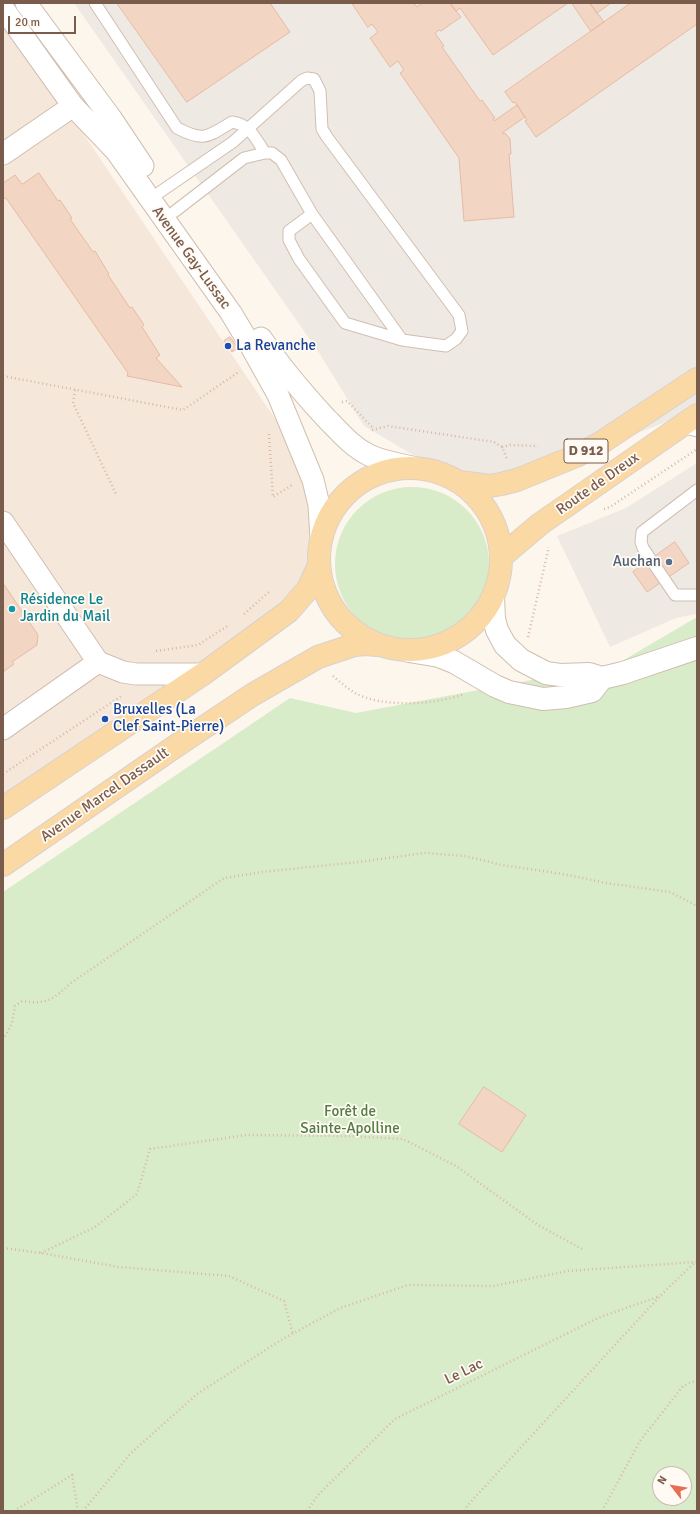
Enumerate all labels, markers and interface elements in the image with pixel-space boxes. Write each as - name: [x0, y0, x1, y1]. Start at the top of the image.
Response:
- scale bar: [10, 8, 78, 34]
- text: 20 m: [15, 15, 40, 30]
- street label: Avenue Gay-Lussac: [148, 203, 234, 313]
- place label: La Revanche: [236, 337, 316, 355]
- marker: La Revanche: [223, 341, 233, 351]
- road number: D 912: [564, 439, 608, 463]
- street label: Route de Dreux: [553, 449, 643, 519]
- place label: Auchan: [613, 553, 661, 571]
- marker: Auchan: [664, 557, 674, 567]
- place label: Résidence Le Jardin du Mail: [20, 591, 110, 626]
- marker: Résidence Le Jardin du Mail: [7, 604, 17, 614]
- place label: Bruxelles (La Clef Saint-Pierre): [113, 701, 224, 736]
- marker: Bruxelles (La Clef Saint-Pierre): [100, 714, 110, 724]
- street label: Avenue Marcel Dassault: [37, 744, 173, 846]
- park label: Forêt de Sainte-Apolline: [300, 1103, 400, 1138]
- street label: Le Lac: [442, 1355, 486, 1389]
- north arrow: [652, 1466, 692, 1506]
- text: N: [655, 1473, 670, 1487]

